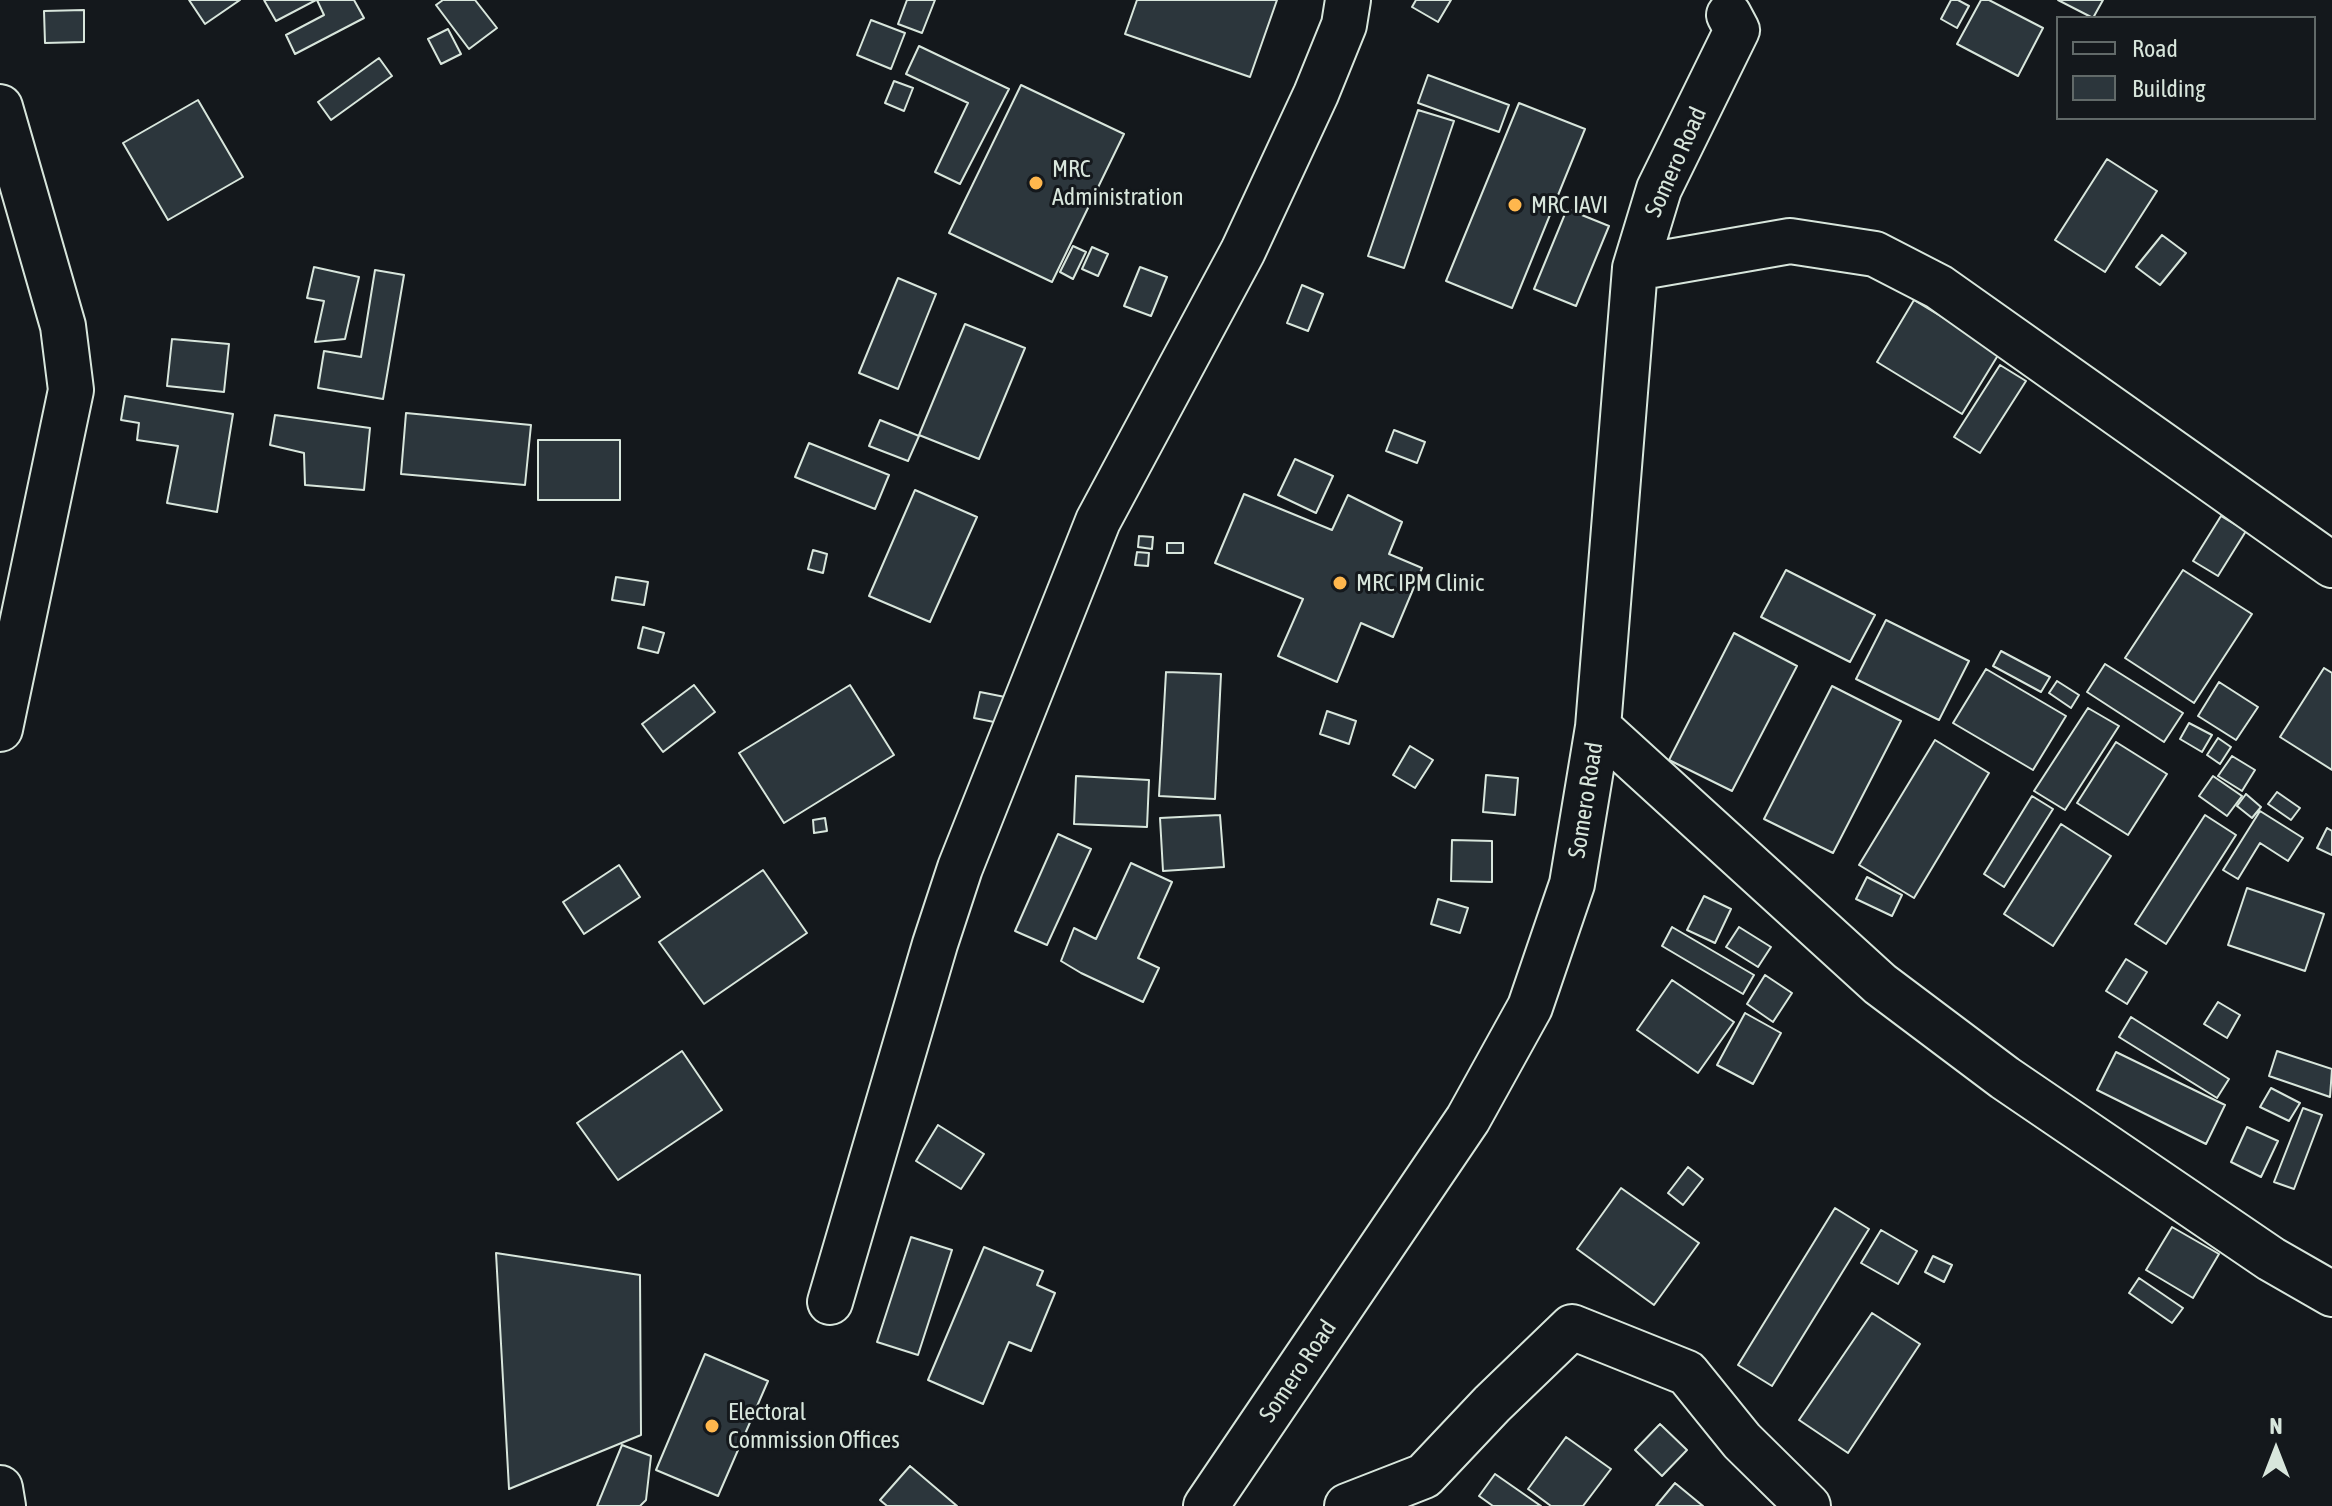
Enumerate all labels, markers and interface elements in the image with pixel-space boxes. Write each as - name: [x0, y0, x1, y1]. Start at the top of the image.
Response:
- legend: [2056, 16, 2316, 120]
- text: Road: [2132, 35, 2178, 62]
- text: Building: [2132, 75, 2205, 102]
- street label: Somero Road: [1639, 103, 1713, 221]
- place label: MRC Administration: [1052, 155, 1184, 211]
- marker: MRC Administration: [1027, 174, 1045, 192]
- place label: MRC IAVI: [1531, 191, 1608, 219]
- marker: MRC IAVI: [1506, 196, 1524, 214]
- place label: MRC IPM Clinic: [1356, 569, 1484, 597]
- marker: MRC IPM Clinic: [1331, 574, 1349, 592]
- street label: Somero Road: [1563, 740, 1609, 860]
- street label: Somero Road: [1253, 1314, 1343, 1428]
- place label: Electoral Commission Offices: [728, 1398, 900, 1454]
- north arrow: [2236, 1410, 2316, 1490]
- text: N: [2270, 1413, 2282, 1439]
- marker: Electoral Commission Offices: [703, 1417, 721, 1435]

